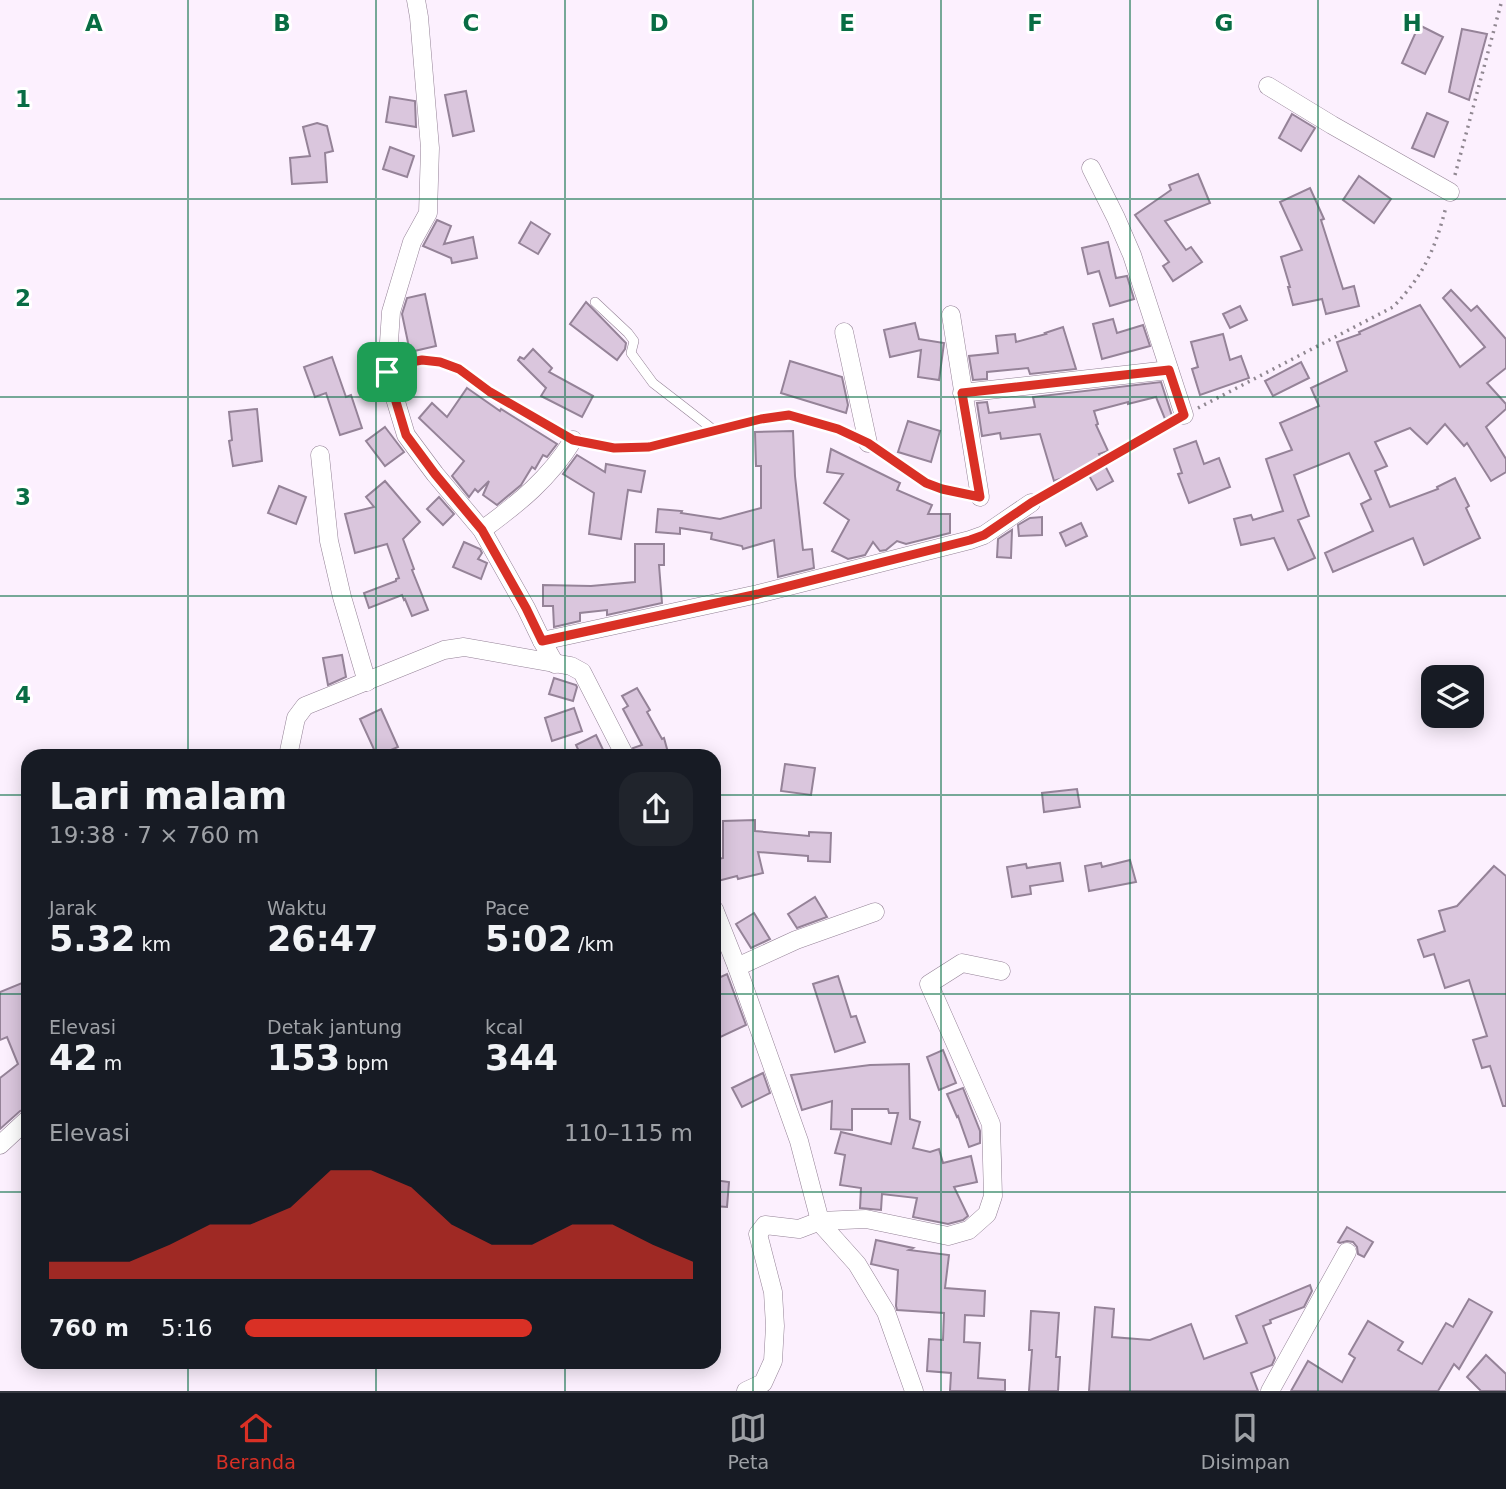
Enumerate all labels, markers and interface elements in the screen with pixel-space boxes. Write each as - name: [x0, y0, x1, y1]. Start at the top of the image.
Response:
- text: A: [85, 10, 103, 36]
- text: B: [273, 10, 291, 36]
- text: C: [463, 10, 479, 36]
- text: D: [649, 10, 669, 36]
- text: E: [839, 10, 855, 36]
- text: F: [1027, 10, 1043, 36]
- text: G: [1215, 10, 1233, 36]
- text: H: [1402, 10, 1422, 36]
- text: 1: [15, 86, 31, 112]
- text: 2: [15, 285, 31, 311]
- pin: [357, 342, 417, 402]
- icon: arrive: [368, 353, 406, 391]
- text: 3: [15, 484, 31, 510]
- map controls: [1421, 665, 1484, 728]
- button: layers: [1421, 665, 1484, 728]
- text: 4: [15, 682, 31, 708]
- button: share: [619, 772, 693, 846]
- text: Lari malam: [49, 774, 287, 818]
- text: 19:38 · 7 × 760 m: [49, 822, 259, 848]
- text: Jarak: [49, 897, 97, 919]
- text: Waktu: [267, 897, 327, 919]
- text: Pace: [485, 897, 529, 919]
- text: 5.32: [49, 919, 135, 959]
- text: 26:47: [267, 919, 378, 959]
- text: 5:02: [485, 919, 572, 959]
- text: km: [135, 933, 171, 955]
- text: /km: [572, 933, 614, 955]
- text: Elevasi: [49, 1016, 116, 1038]
- text: Detak jantung: [267, 1016, 402, 1038]
- text: kcal: [485, 1016, 523, 1038]
- text: 42: [49, 1038, 98, 1078]
- text: 153: [267, 1038, 340, 1078]
- text: 344: [485, 1038, 558, 1078]
- text: m: [98, 1052, 122, 1074]
- text: bpm: [340, 1052, 389, 1074]
- text: Elevasi: [49, 1120, 130, 1146]
- text: 110–115 m: [564, 1120, 693, 1146]
- text: 760 m: [49, 1315, 129, 1341]
- text: 5:16: [161, 1315, 213, 1341]
- tab: Beranda: [216, 1409, 296, 1473]
- tab: Peta: [728, 1409, 769, 1473]
- tab: Disimpan: [1201, 1409, 1290, 1473]

